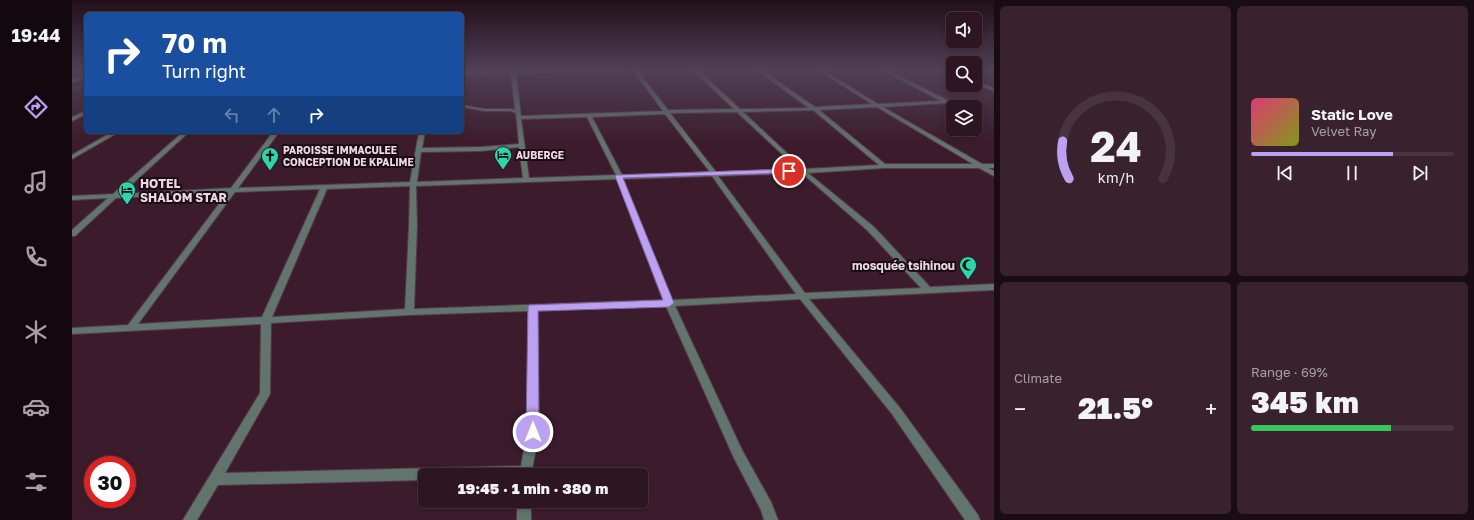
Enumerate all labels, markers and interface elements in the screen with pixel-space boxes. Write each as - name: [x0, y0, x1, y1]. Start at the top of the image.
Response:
- map controls: [946, 12, 982, 136]
- button: sound: [946, 12, 982, 48]
- text: 19:44: [12, 24, 60, 46]
- text: 70 m: [162, 26, 227, 59]
- icon: right: [96, 28, 148, 80]
- button: search: [946, 56, 982, 92]
- text: Turn right: [162, 60, 246, 82]
- icon: directions: [22, 93, 50, 121]
- button: layers: [946, 100, 982, 136]
- icon: left: [221, 104, 243, 126]
- icon: ahead: [263, 104, 285, 126]
- icon: right: [305, 104, 327, 126]
- text: Static Love: [1311, 105, 1393, 123]
- text: 24: [1090, 121, 1141, 171]
- text: Velvet Ray: [1311, 123, 1376, 139]
- place label: PAROISSE IMMACULEE CONCEPTION DE KPALIME: [283, 144, 414, 168]
- hotel icon: AUBERGE: [493, 145, 513, 170]
- church icon: PAROISSE IMMACULEE CONCEPTION DE KPALIME: [260, 146, 280, 171]
- place label: AUBERGE: [516, 149, 564, 161]
- pin: [772, 154, 806, 188]
- icon: arrive: [778, 160, 800, 182]
- icon: previous: [1274, 162, 1296, 184]
- icon: pause: [1341, 162, 1363, 184]
- icon: next: [1409, 162, 1431, 184]
- icon: music: [22, 168, 50, 196]
- text: km/h: [1097, 168, 1134, 185]
- place label: HOTEL SHALOM STAR: [140, 176, 227, 205]
- hotel icon: HOTEL SHALOM STAR: [117, 180, 137, 205]
- icon: phone: [22, 243, 50, 271]
- mosque icon: mosquée tsihinou: [958, 255, 978, 280]
- place label: mosquée tsihinou: [852, 258, 955, 273]
- icon: climate: [22, 318, 50, 346]
- text: Range · 69%: [1251, 364, 1328, 380]
- text: Climate: [1014, 370, 1062, 386]
- text: 345 km: [1251, 384, 1359, 420]
- text: 21.5°: [1078, 390, 1153, 426]
- icon: car: [22, 393, 50, 421]
- text: −: [1014, 395, 1026, 422]
- text: +: [1205, 395, 1217, 422]
- position arrow: [512, 411, 554, 453]
- speed limit sign: 30: [84, 456, 136, 508]
- icon: filters: [22, 468, 50, 496]
- text: 19:45 · 1 min · 380 m: [458, 479, 608, 497]

